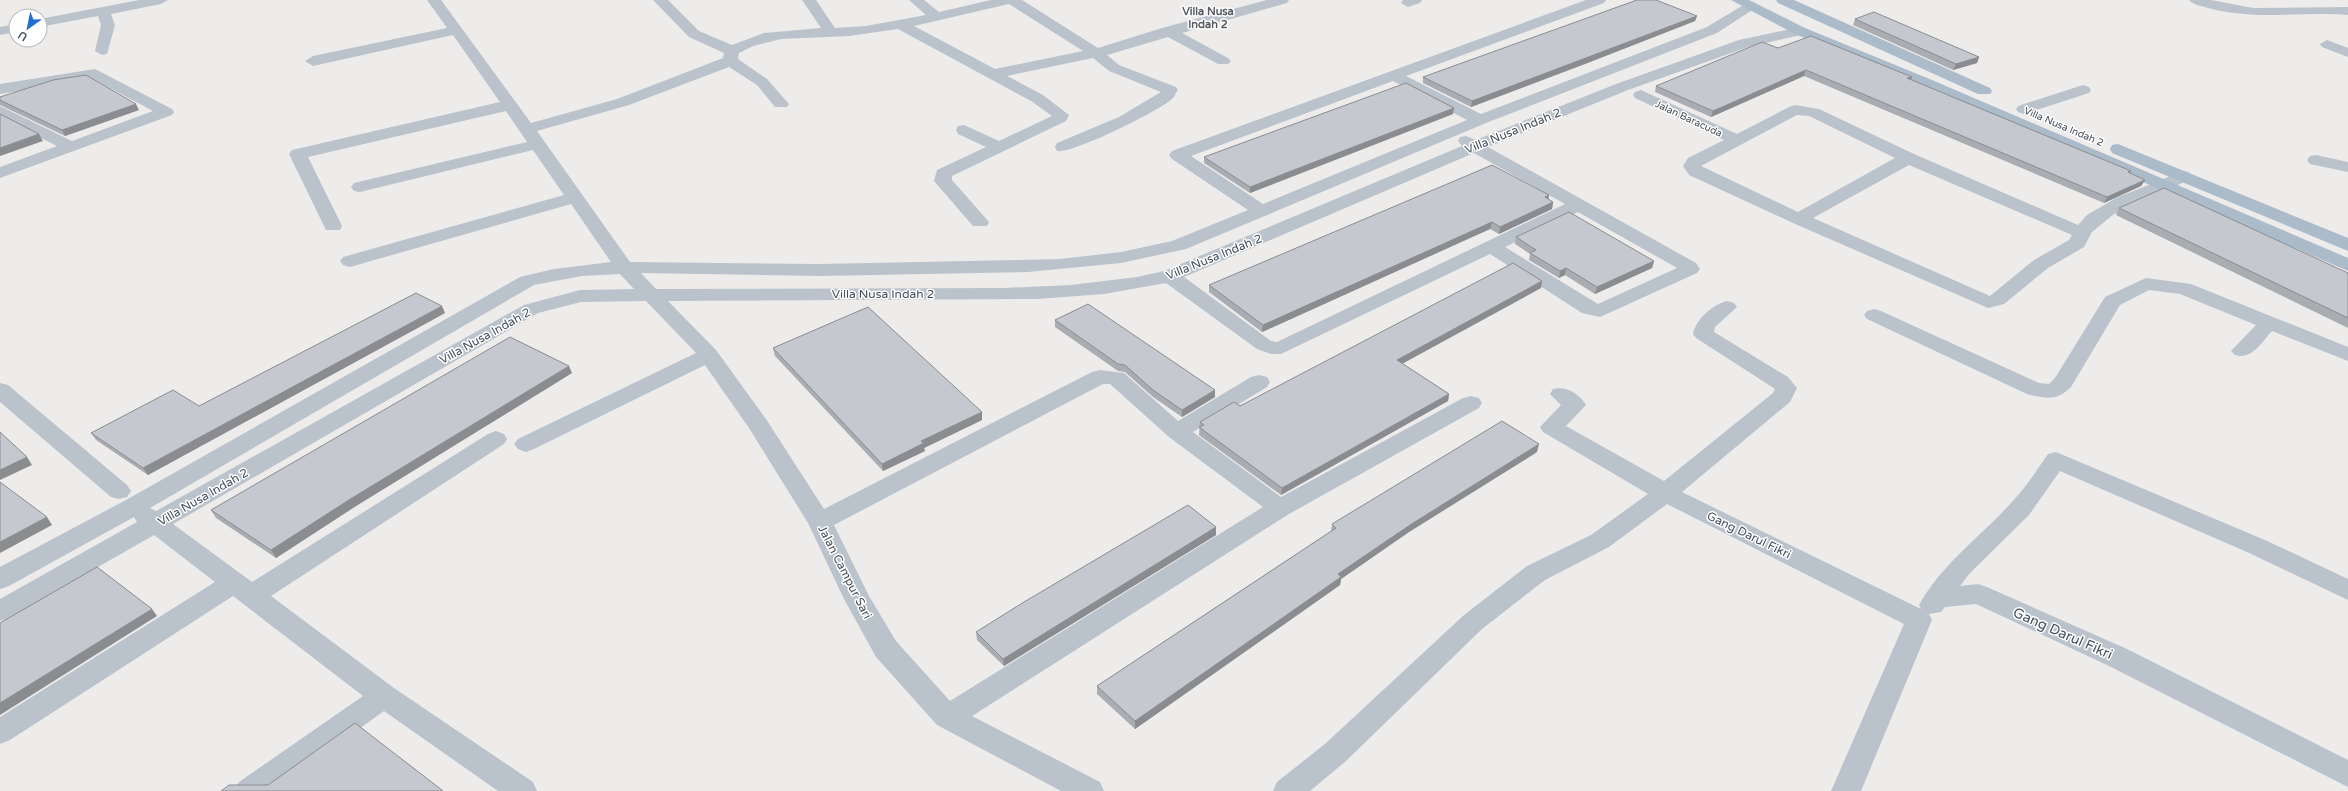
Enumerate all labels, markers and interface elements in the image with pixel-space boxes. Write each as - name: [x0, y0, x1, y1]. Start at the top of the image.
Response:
- district label: Villa Nusa Indah 2: [1182, 5, 1234, 31]
- north arrow: [8, 8, 48, 48]
- text: U: [16, 28, 30, 44]
- street label: Jalan Baracuda: [1653, 98, 1724, 140]
- street label: Villa Nusa Indah 2: [1463, 105, 1563, 157]
- street label: Villa Nusa Indah 2: [2022, 105, 2105, 149]
- street label: Villa Nusa Indah 2: [1164, 231, 1264, 283]
- street label: Villa Nusa Indah 2: [832, 287, 934, 301]
- street label: Villa Nusa Indah 2: [437, 305, 533, 367]
- street label: Villa Nusa Indah 2: [155, 465, 251, 529]
- street label: Gang Darul Fikri: [1705, 509, 1793, 561]
- street label: Jalan Campur Sari: [815, 523, 875, 621]
- street label: Gang Darul Fikri: [2010, 604, 2115, 663]

